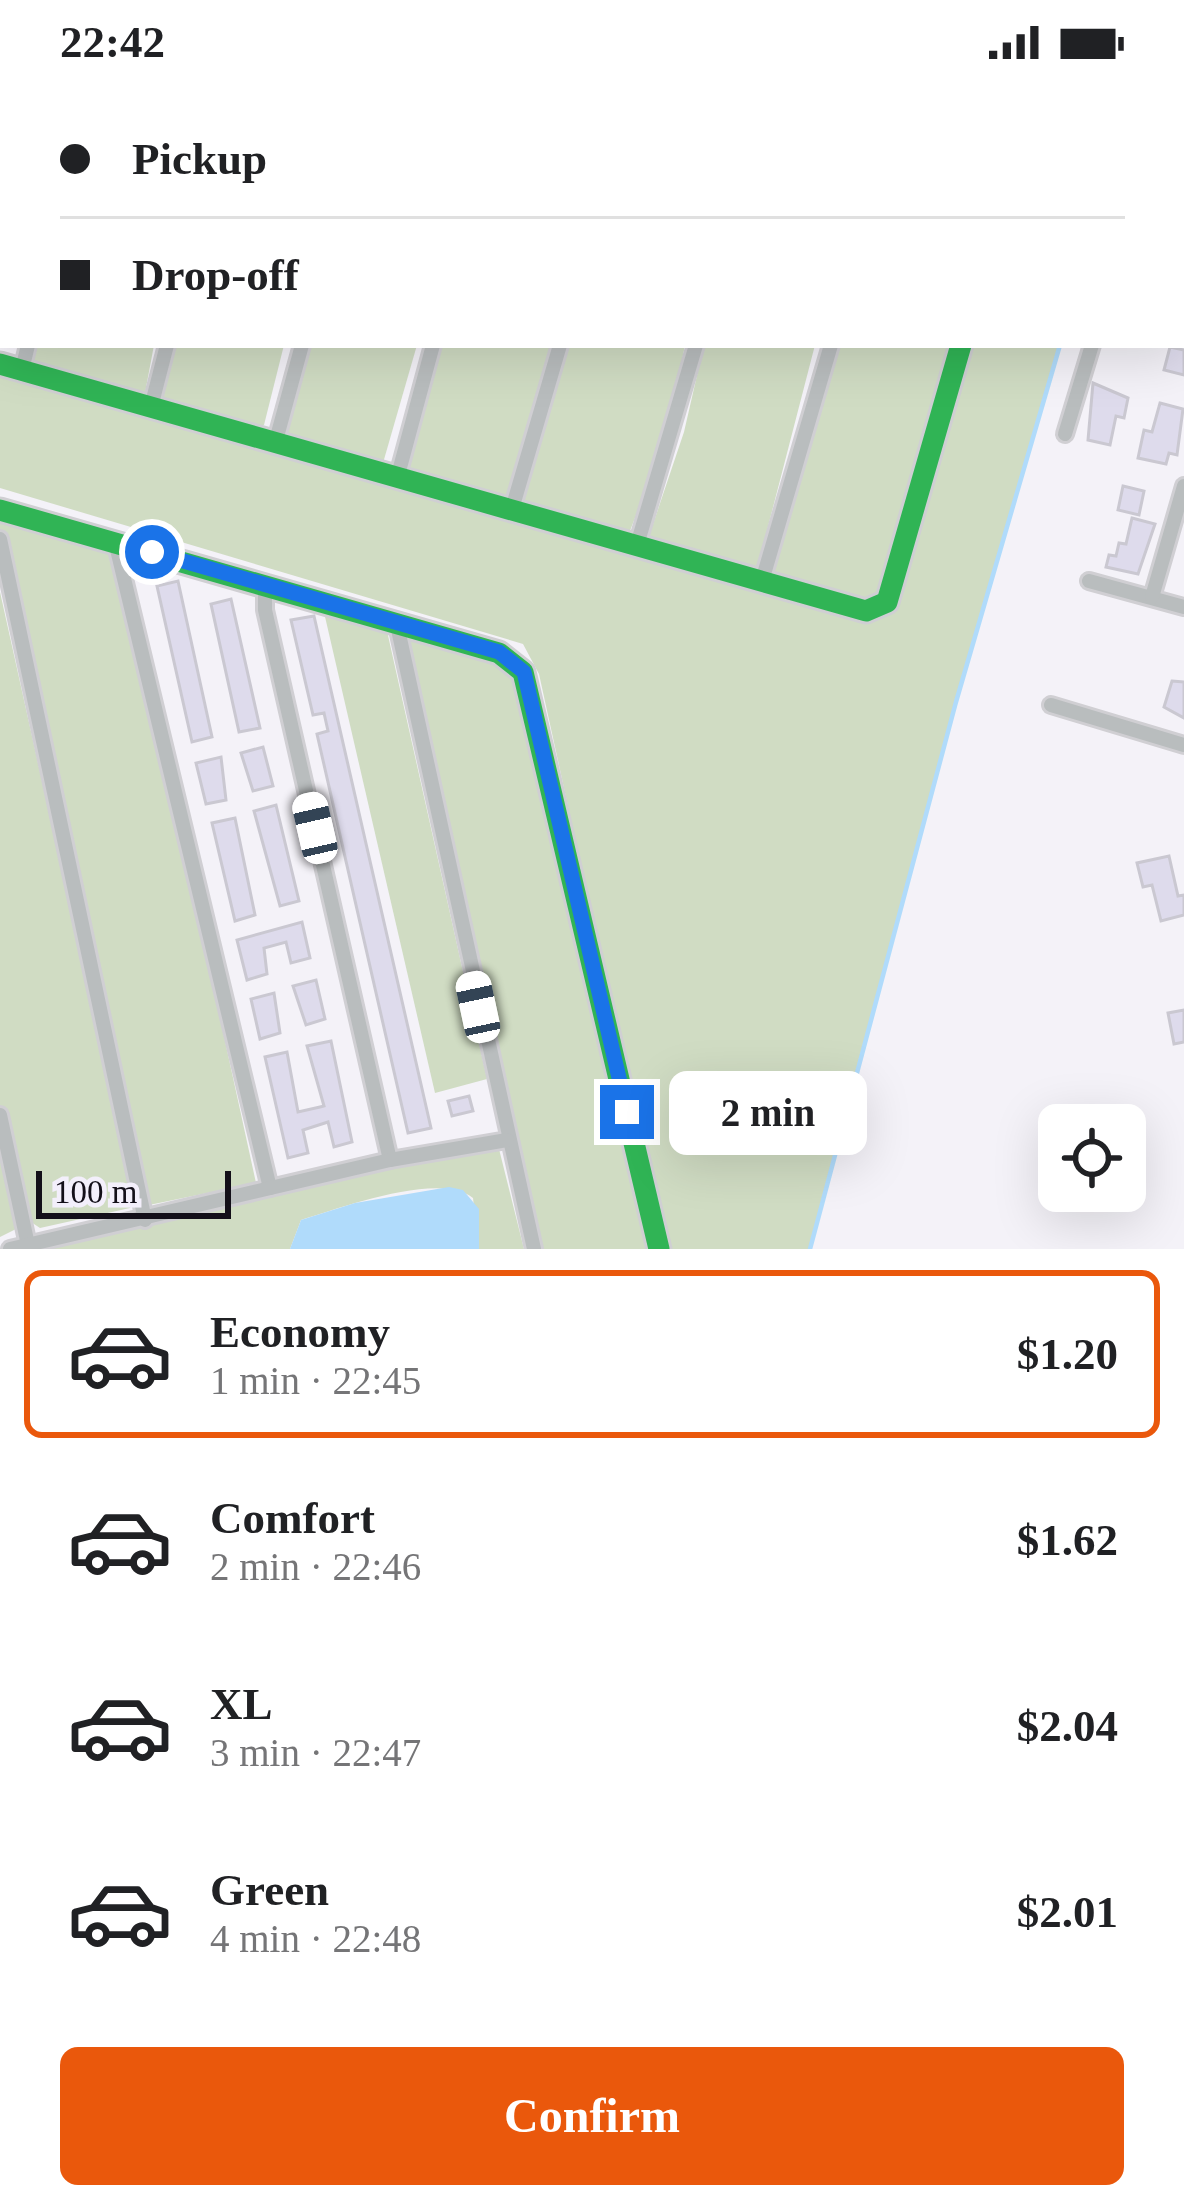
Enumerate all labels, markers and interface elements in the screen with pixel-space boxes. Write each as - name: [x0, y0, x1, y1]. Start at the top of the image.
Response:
- text: 22:42: [60, 17, 165, 67]
- text: Pickup: [132, 134, 267, 184]
- text: Drop-off: [132, 250, 299, 300]
- route start: [125, 525, 179, 579]
- car: [289, 789, 341, 867]
- car: [453, 968, 503, 1046]
- callout: 2 min: [669, 1070, 867, 1154]
- route end: [600, 1085, 654, 1139]
- text: 2 min: [721, 1091, 815, 1134]
- map controls: [1038, 1104, 1146, 1212]
- button: locate: [1038, 1104, 1146, 1212]
- scale bar: [36, 1165, 231, 1218]
- text: 100 m: [54, 1174, 137, 1210]
- icon: car: [66, 1300, 174, 1408]
- text: Economy: [210, 1307, 390, 1357]
- text: $1.20: [1017, 1329, 1118, 1379]
- text: 1 min · 22:45: [210, 1359, 421, 1402]
- icon: car: [66, 1486, 174, 1594]
- text: Comfort: [210, 1493, 375, 1543]
- text: $1.62: [1017, 1515, 1118, 1565]
- text: 2 min · 22:46: [210, 1545, 421, 1588]
- icon: car: [66, 1672, 174, 1780]
- text: XL: [210, 1679, 273, 1729]
- text: $2.04: [1017, 1701, 1118, 1751]
- text: 3 min · 22:47: [210, 1731, 421, 1774]
- icon: car: [66, 1858, 174, 1966]
- text: Green: [210, 1865, 329, 1915]
- text: $2.01: [1017, 1887, 1118, 1937]
- text: 4 min · 22:48: [210, 1917, 421, 1960]
- button: Confirm: [60, 2047, 1124, 2185]

